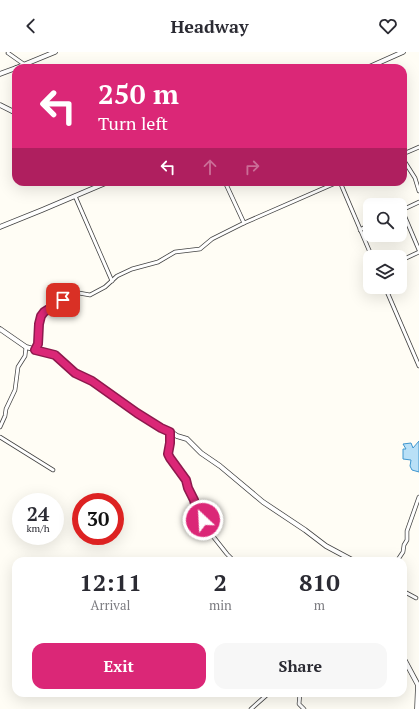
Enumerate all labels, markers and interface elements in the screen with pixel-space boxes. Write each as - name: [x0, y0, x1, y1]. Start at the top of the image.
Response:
- text: Headway: [171, 14, 248, 38]
- icon: back: [20, 15, 42, 37]
- icon: heart: [377, 15, 399, 37]
- text: 250 m: [98, 75, 179, 112]
- icon: left: [32, 80, 84, 132]
- text: Turn left: [98, 111, 168, 135]
- icon: left: [157, 156, 179, 178]
- icon: ahead: [199, 156, 221, 178]
- icon: right: [241, 156, 263, 178]
- map controls: [363, 198, 407, 294]
- button: search: [363, 198, 407, 242]
- button: layers: [363, 250, 407, 294]
- pin: [46, 283, 80, 317]
- icon: arrive: [52, 289, 74, 311]
- speed limit sign: 30: [72, 493, 124, 545]
- position arrow: [182, 499, 224, 541]
- text: 24: [27, 500, 49, 527]
- text: km/h: [26, 522, 50, 535]
- text: 12:11: [79, 566, 142, 598]
- text: 2: [214, 566, 227, 598]
- text: 810: [299, 566, 340, 598]
- text: Arrival: [91, 596, 130, 614]
- text: min: [209, 596, 232, 614]
- text: m: [314, 596, 325, 614]
- button: Exit: [32, 643, 206, 689]
- button: Share: [214, 643, 387, 689]

